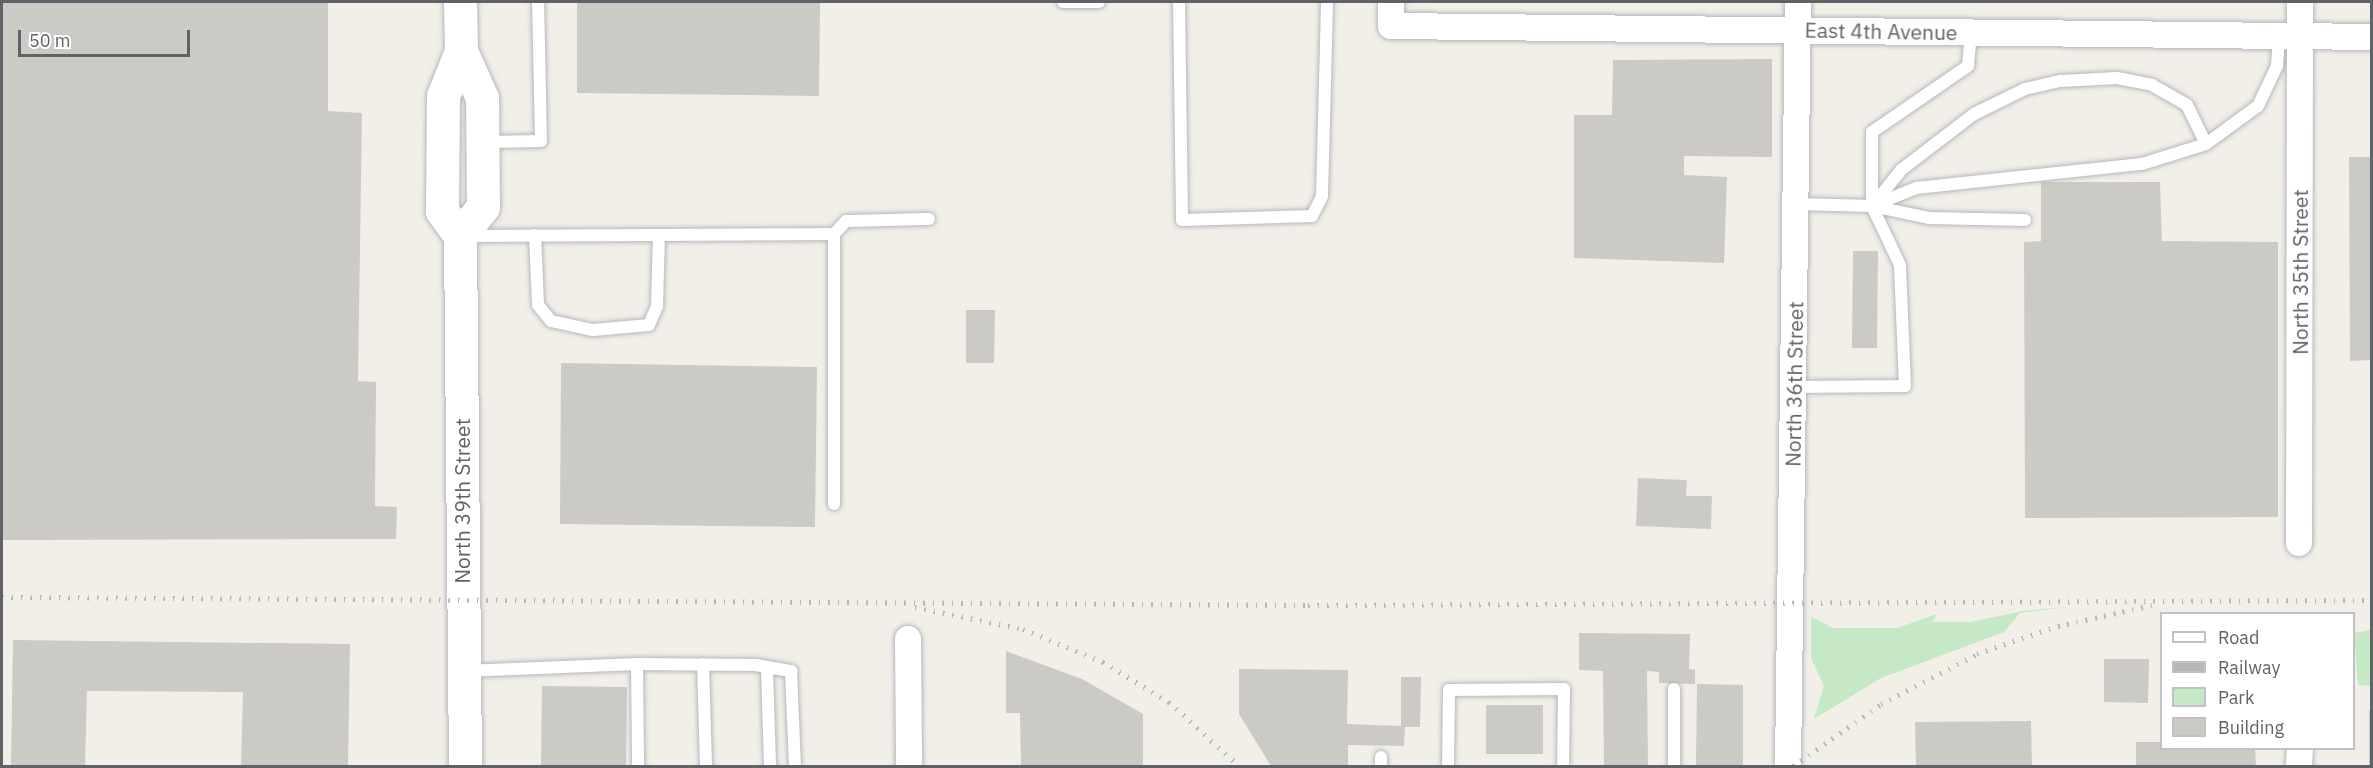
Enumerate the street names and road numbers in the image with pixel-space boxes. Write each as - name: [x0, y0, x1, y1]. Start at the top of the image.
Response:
- street label: East 4th Avenue: [1804, 17, 1958, 45]
- street label: North 35th Street: [2287, 189, 2313, 355]
- street label: North 36th Street: [1780, 301, 1808, 467]
- street label: North 39th Street: [449, 418, 475, 584]

